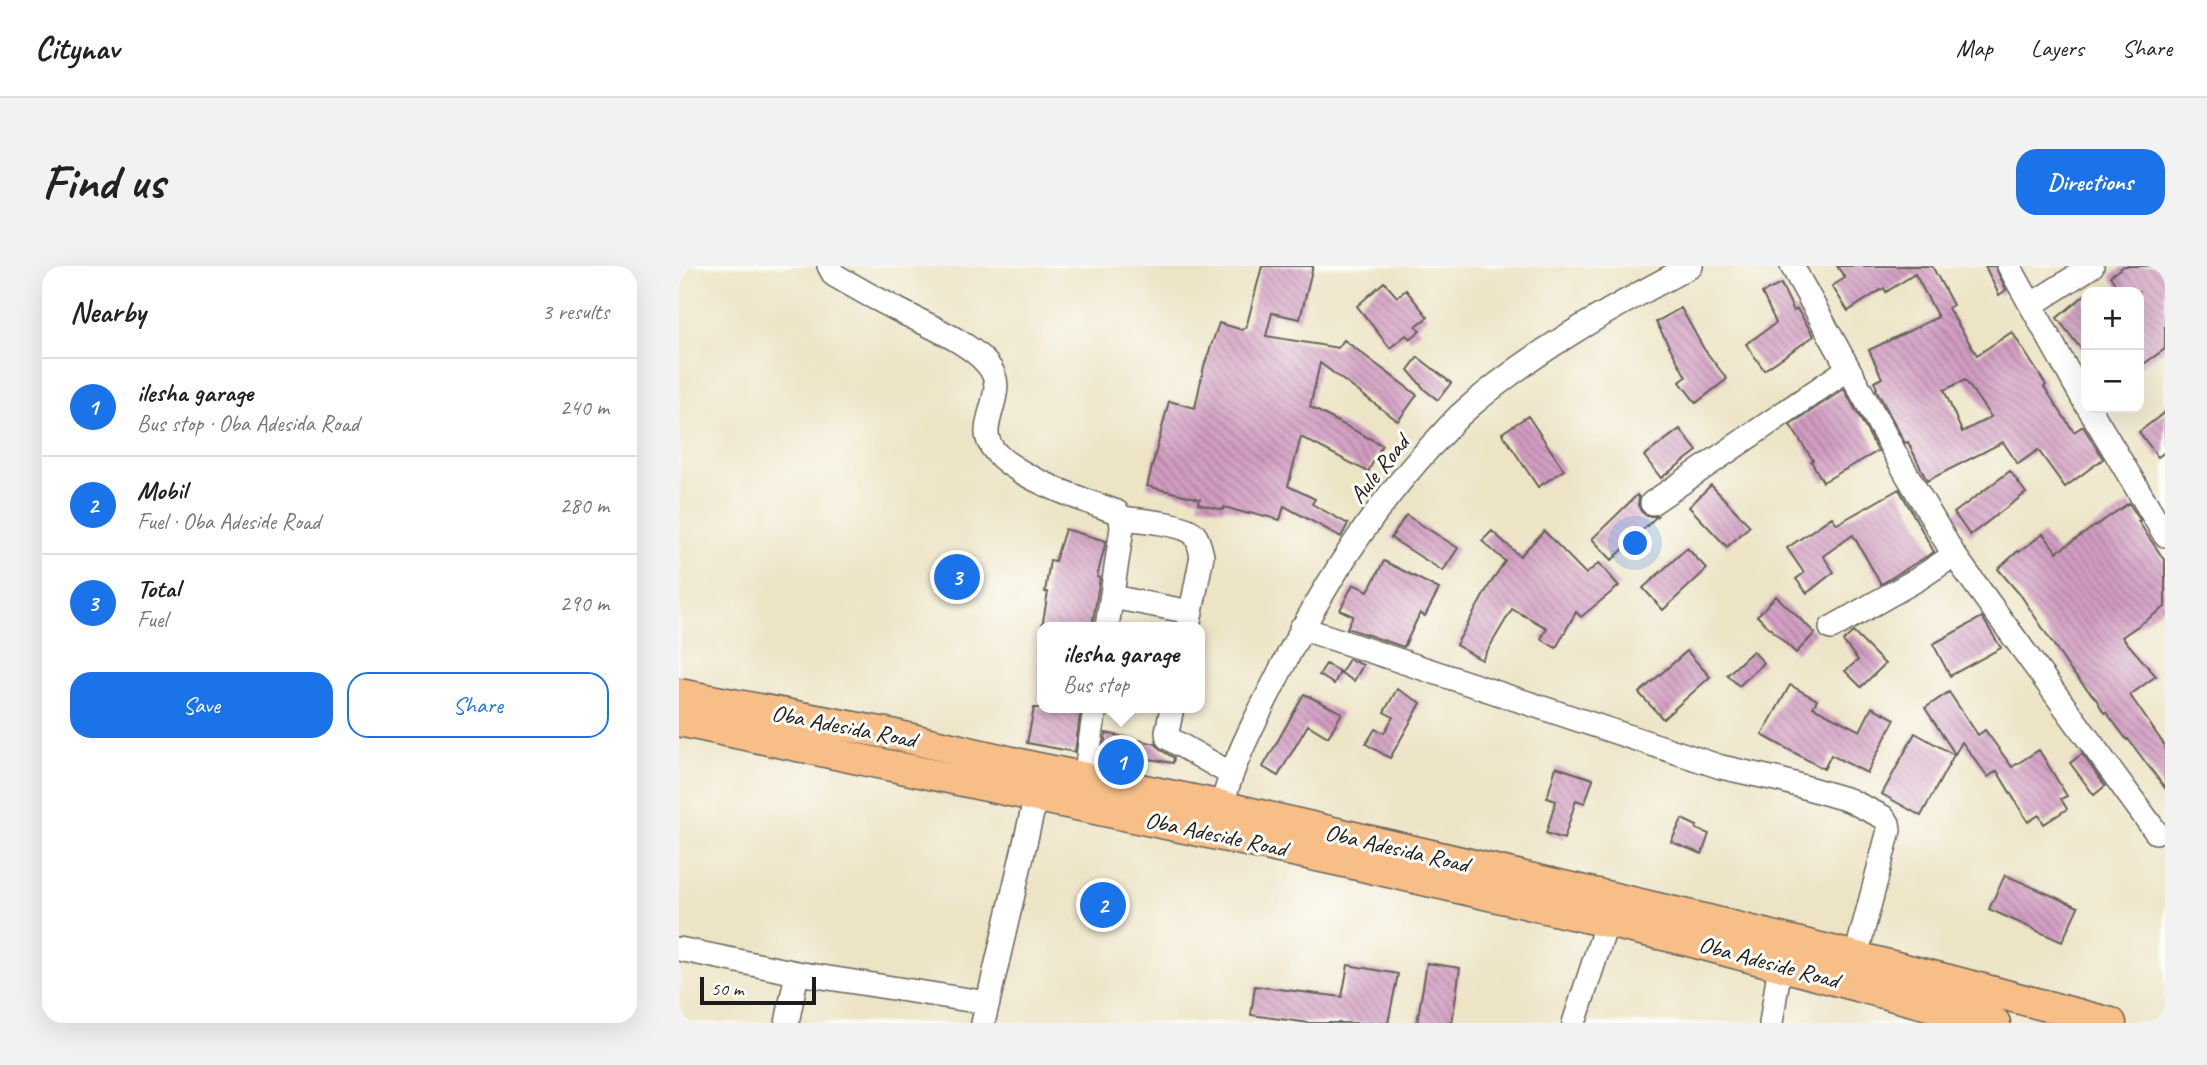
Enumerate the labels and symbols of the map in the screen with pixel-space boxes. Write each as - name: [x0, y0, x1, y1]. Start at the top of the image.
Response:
- street label: Aule Road: [1342, 426, 1418, 509]
- your location: [1618, 526, 1652, 560]
- pin: 3: [934, 551, 980, 603]
- street label: Oba Adesida Road: [769, 697, 922, 755]
- pin: 1: [1098, 736, 1144, 788]
- street label: Oba Adeside Road: [1143, 804, 1293, 864]
- street label: Oba Adesida Road: [1322, 817, 1475, 880]
- pin: 2: [1080, 879, 1126, 931]
- street label: Oba Adeside Road: [1696, 929, 1846, 996]
- scale bar: [700, 974, 815, 1006]

